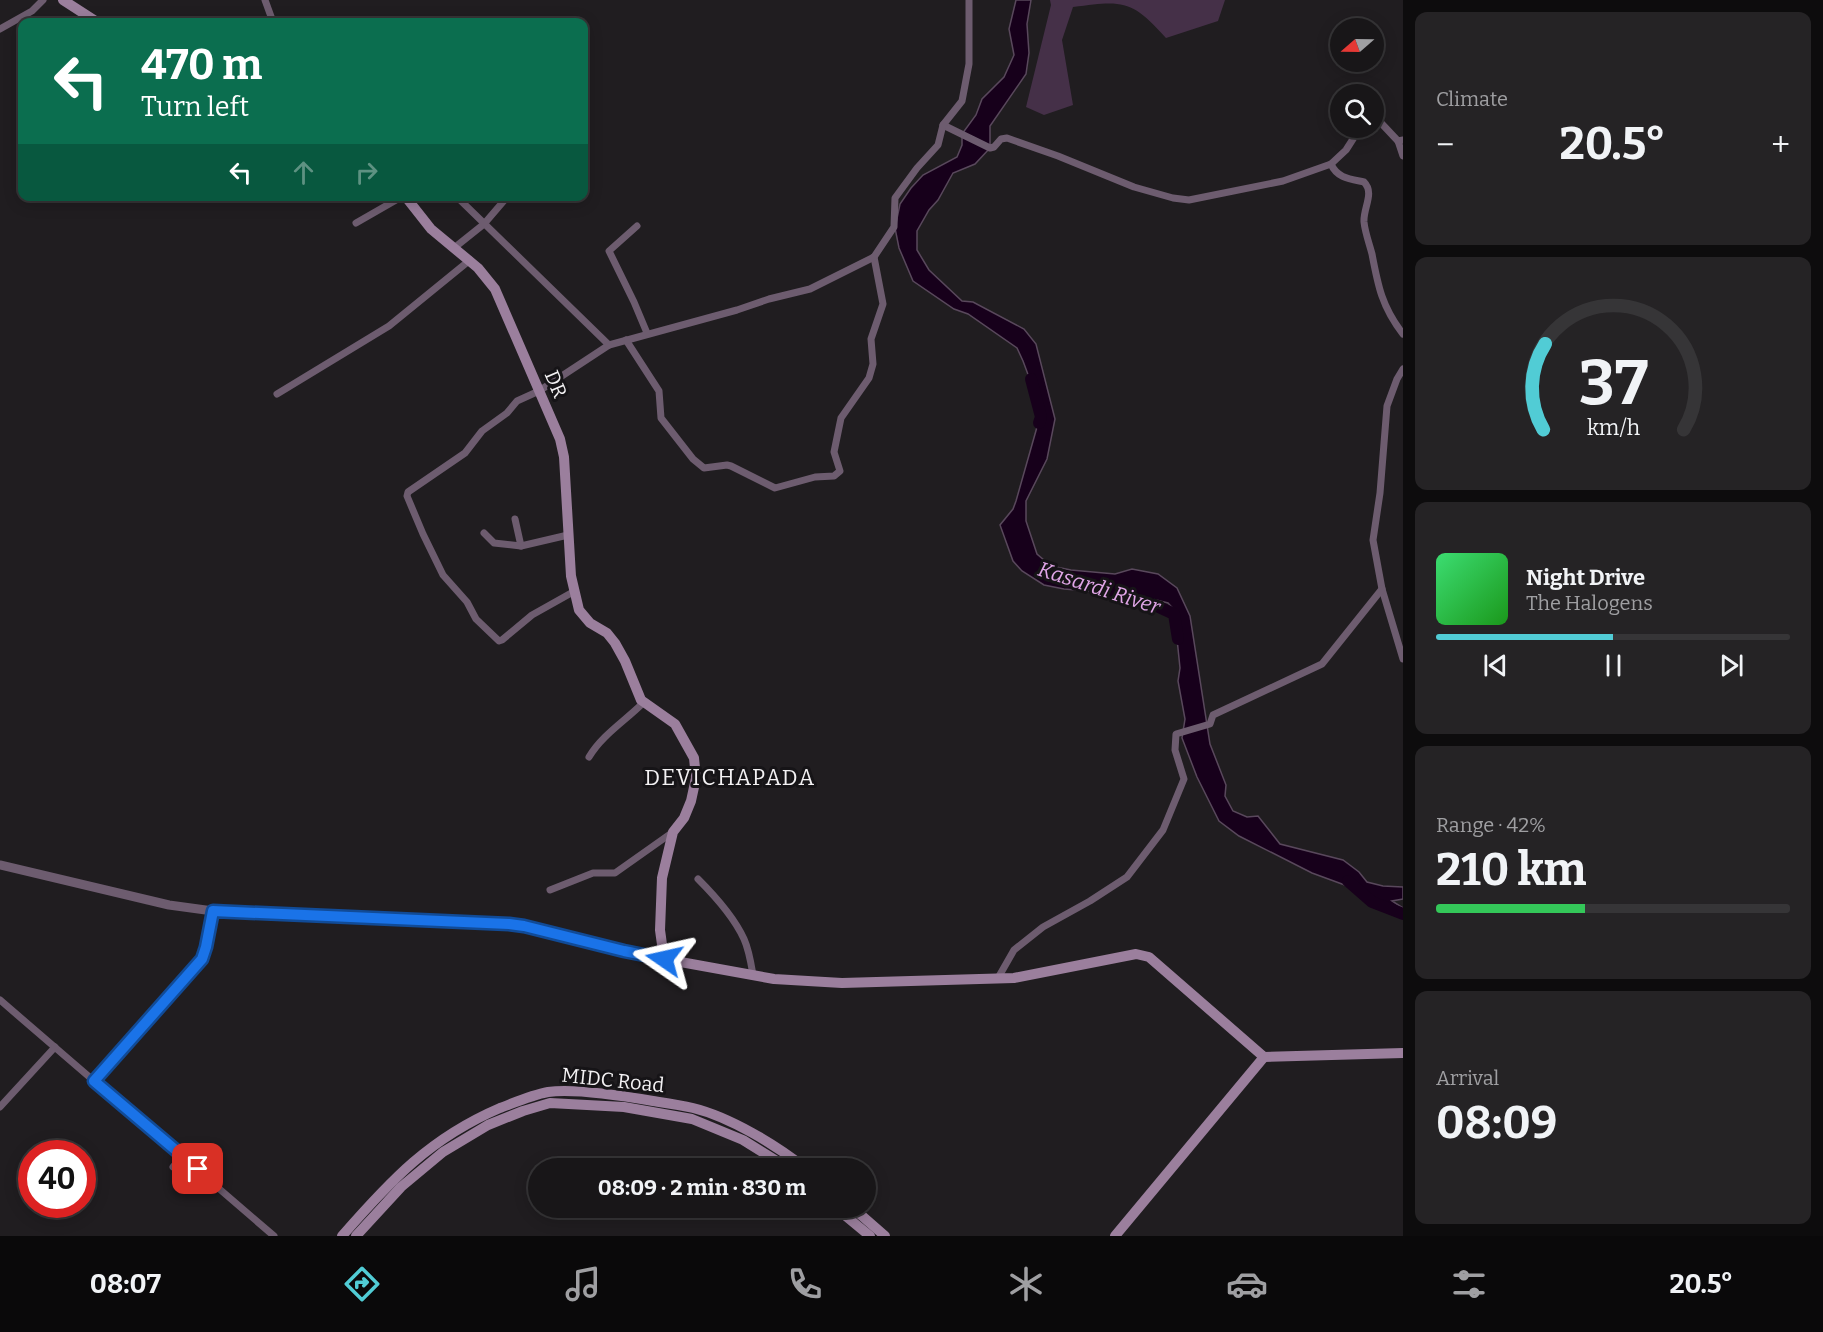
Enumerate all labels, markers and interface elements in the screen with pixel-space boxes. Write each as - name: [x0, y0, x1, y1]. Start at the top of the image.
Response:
- north arrow: [1330, 18, 1384, 72]
- map controls: [1330, 18, 1384, 138]
- text: 470 m: [141, 40, 262, 90]
- icon: left: [42, 42, 120, 120]
- button: search: [1330, 84, 1384, 138]
- text: Climate: [1436, 87, 1508, 111]
- text: Turn left: [141, 91, 249, 123]
- text: 20.5°: [1560, 117, 1666, 171]
- text: −: [1436, 125, 1454, 165]
- text: +: [1771, 125, 1790, 165]
- icon: left: [224, 156, 257, 189]
- icon: ahead: [287, 156, 320, 189]
- icon: right: [350, 156, 383, 189]
- text: 37: [1578, 346, 1648, 421]
- street label: DR: [540, 367, 572, 401]
- text: km/h: [1586, 416, 1640, 442]
- water label: Kasardi River: [1035, 556, 1165, 620]
- text: Night Drive: [1526, 564, 1645, 591]
- text: The Halogens: [1526, 591, 1653, 615]
- icon: previous: [1479, 649, 1512, 682]
- icon: pause: [1597, 649, 1630, 682]
- icon: next: [1715, 649, 1748, 682]
- district label: DEVICHAPADA: [644, 764, 816, 791]
- text: Range · 42%: [1436, 813, 1546, 837]
- text: 210 km: [1436, 843, 1587, 897]
- position arrow: [632, 927, 696, 991]
- street label: MIDC Road: [560, 1063, 666, 1097]
- text: Arrival: [1436, 1066, 1499, 1090]
- text: 08:09: [1436, 1096, 1557, 1150]
- speed limit sign: 40: [18, 1140, 96, 1218]
- pin: [172, 1143, 223, 1194]
- icon: arrive: [181, 1152, 214, 1185]
- text: 08:09 · 2 min · 830 m: [598, 1174, 806, 1201]
- icon: directions: [341, 1263, 383, 1305]
- icon: music: [562, 1263, 604, 1305]
- icon: phone: [784, 1263, 826, 1305]
- icon: climate: [1005, 1263, 1047, 1305]
- icon: car: [1226, 1263, 1268, 1305]
- icon: filters: [1448, 1263, 1490, 1305]
- text: 08:07: [90, 1268, 161, 1300]
- text: 20.5°: [1669, 1268, 1733, 1300]

